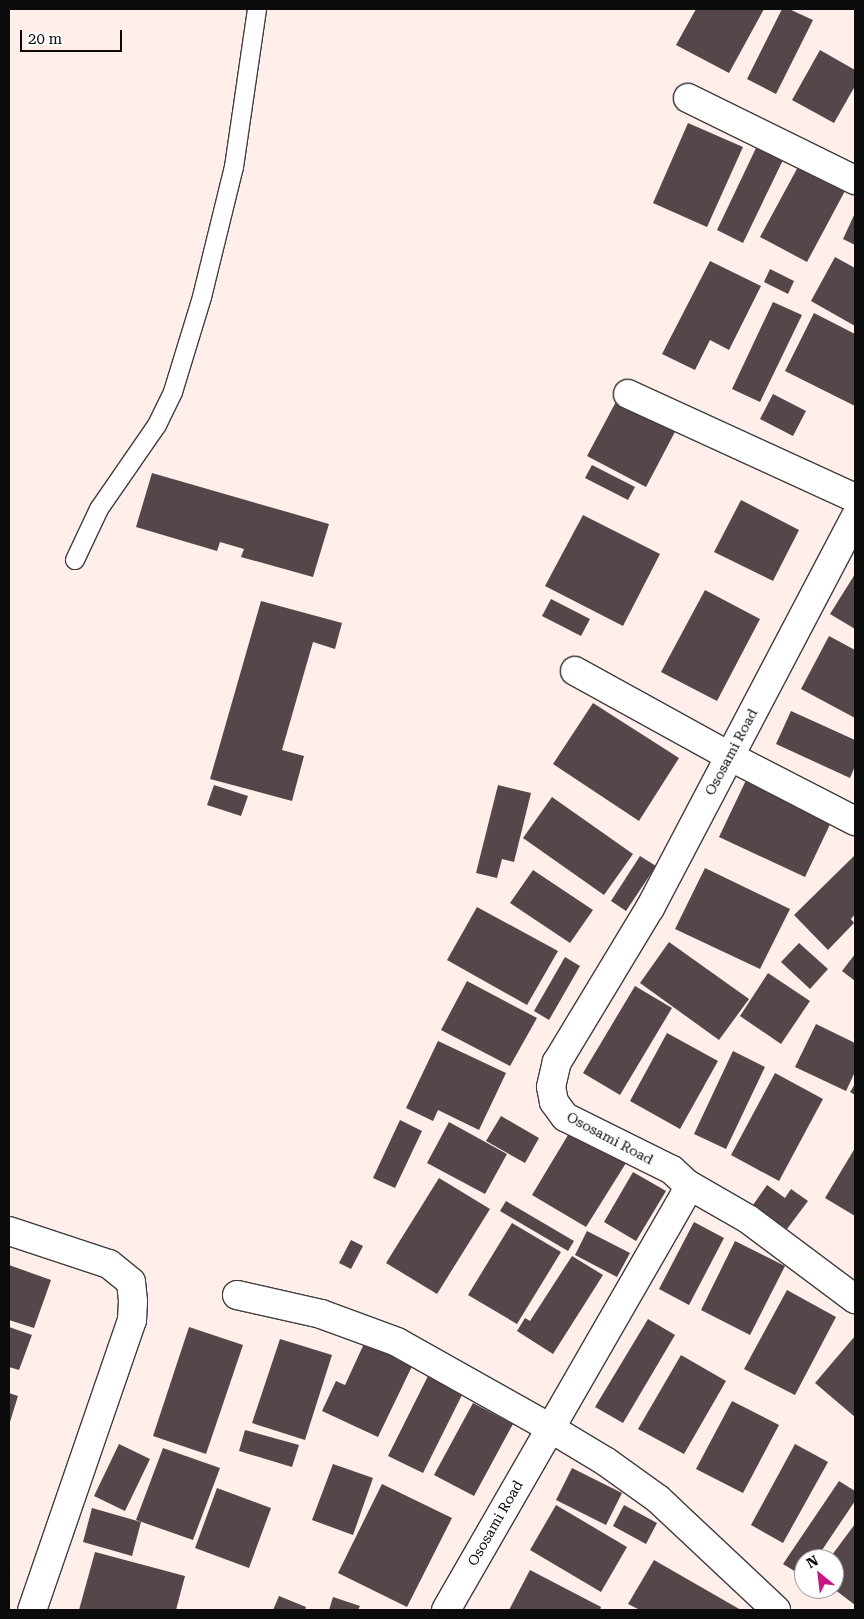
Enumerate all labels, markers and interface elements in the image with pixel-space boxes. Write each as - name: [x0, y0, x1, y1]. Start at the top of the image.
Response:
- scale bar: [22, 20, 125, 52]
- text: 20 m: [28, 30, 62, 48]
- street label: Ososami Road: [701, 706, 761, 798]
- street label: Ososami Road: [564, 1108, 656, 1168]
- street label: Ososami Road: [464, 1477, 526, 1569]
- north arrow: [794, 1549, 844, 1599]
- text: N: [804, 1552, 821, 1571]

